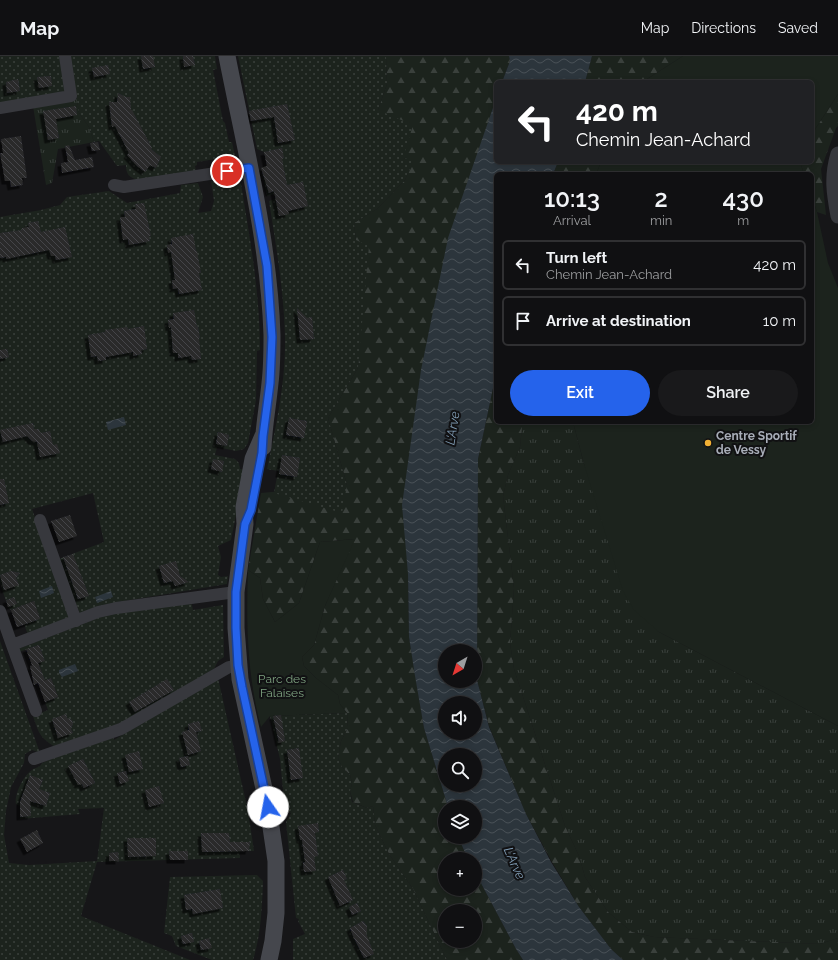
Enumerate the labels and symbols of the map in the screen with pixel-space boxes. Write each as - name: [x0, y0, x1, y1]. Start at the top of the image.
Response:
- pin: [210, 154, 244, 188]
- water label: L'Arve: [442, 410, 463, 446]
- place label: Centre Sportif de Vessy: [716, 429, 797, 457]
- marker: Centre Sportif de Vessy: [703, 438, 713, 448]
- north arrow: [438, 644, 482, 688]
- park label: Parc des Falaises: [258, 672, 306, 700]
- position arrow: [247, 786, 289, 828]
- water label: L'Arve: [501, 845, 528, 882]

